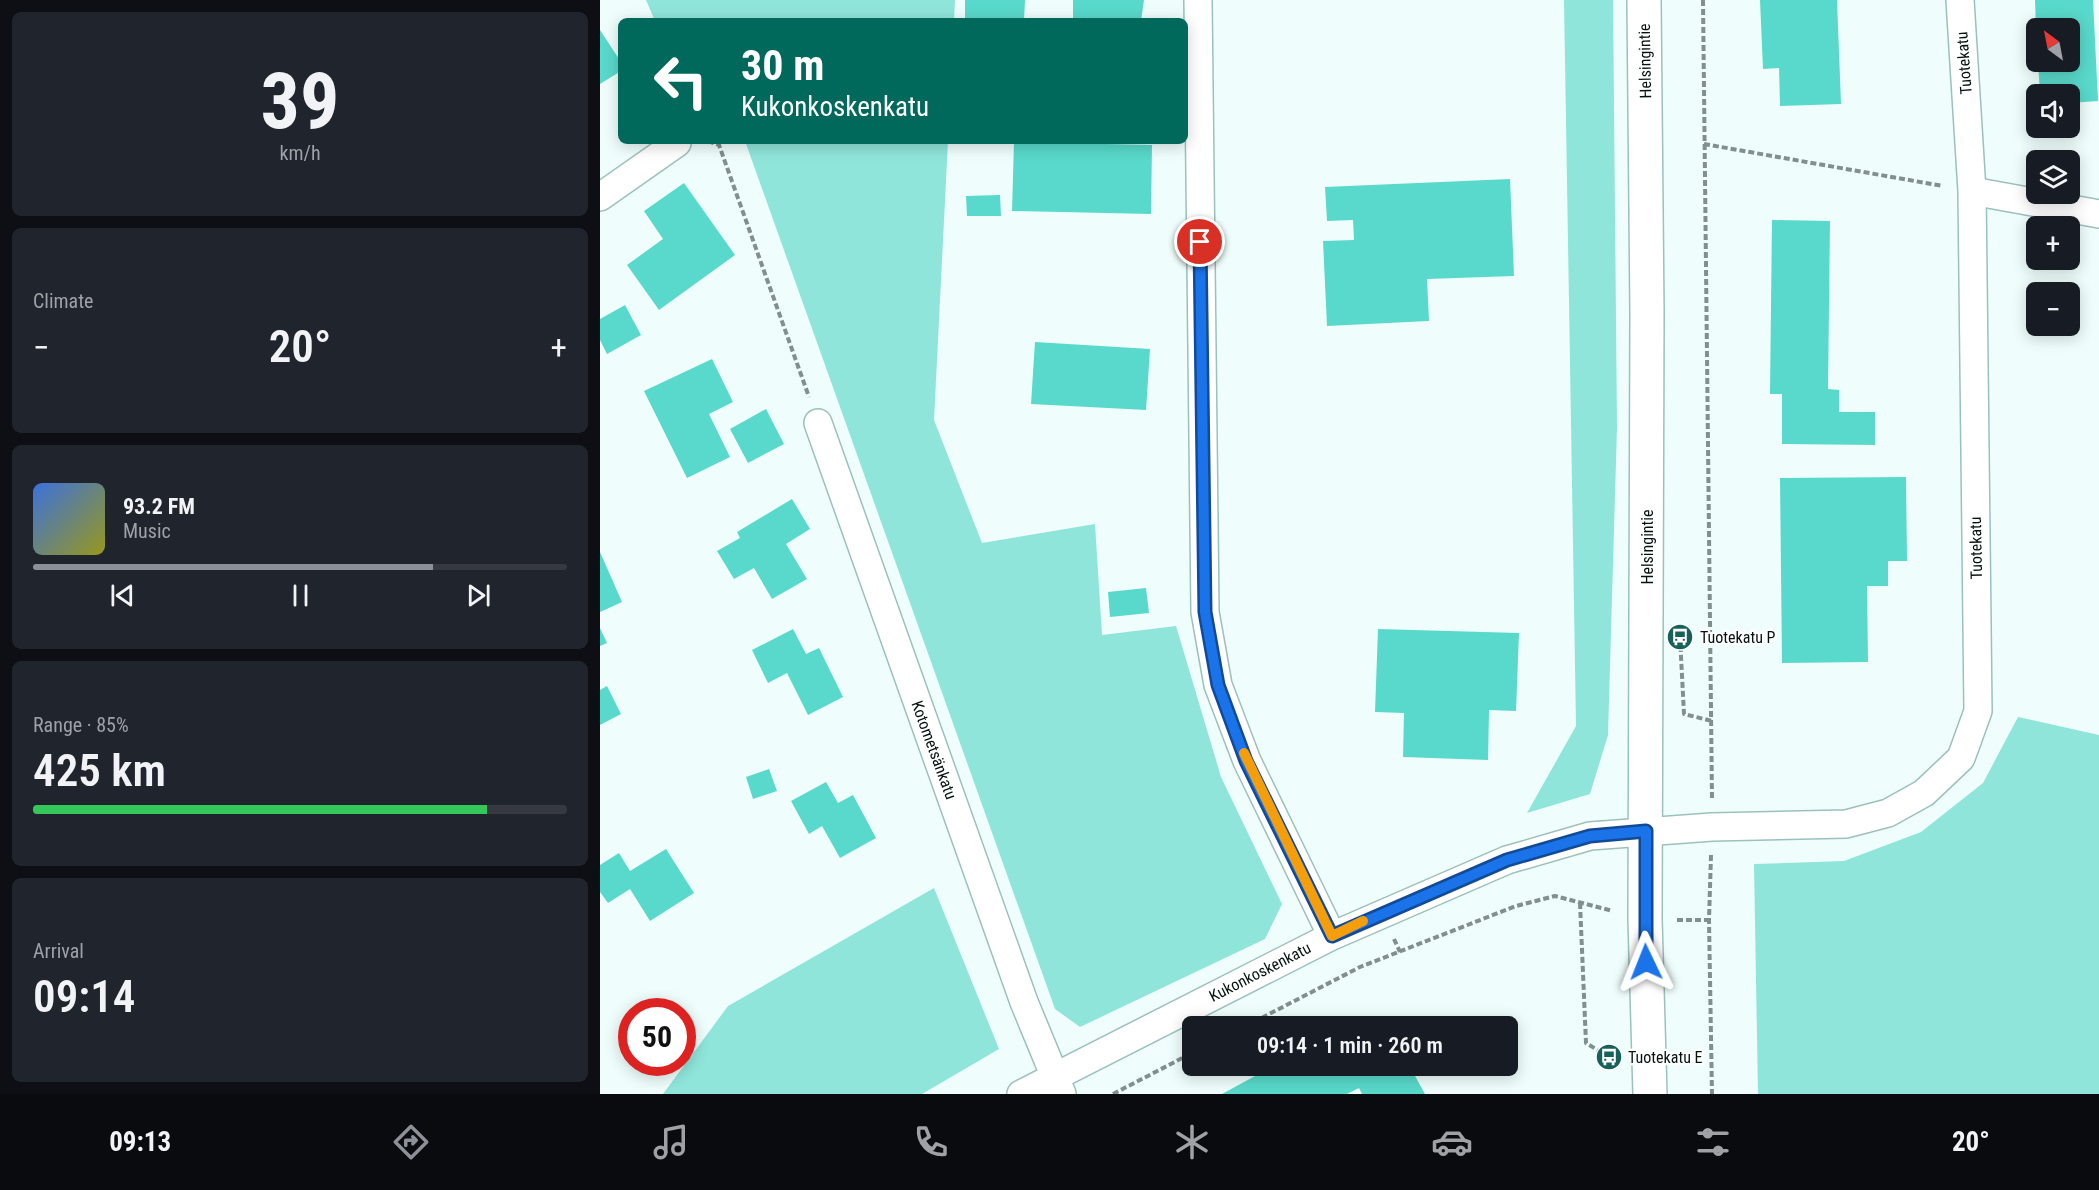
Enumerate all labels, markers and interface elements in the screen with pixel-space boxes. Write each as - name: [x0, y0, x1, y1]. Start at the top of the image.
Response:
- north arrow: [2026, 18, 2080, 72]
- map controls: [2026, 18, 2080, 336]
- street label: Helsingintie: [1635, 23, 1655, 99]
- street label: Tuotekatu: [1952, 31, 1976, 95]
- text: 30 m: [741, 41, 824, 90]
- icon: left: [642, 42, 720, 120]
- text: 39: [261, 56, 339, 147]
- button: sound: [2026, 84, 2080, 138]
- text: Kukonkoskenkatu: [741, 91, 929, 123]
- text: km/h: [279, 141, 321, 165]
- button: layers: [2026, 150, 2080, 204]
- pin: [1174, 216, 1225, 267]
- button: +: [2026, 216, 2080, 270]
- icon: arrive: [1183, 225, 1216, 258]
- button: −: [2026, 282, 2080, 336]
- text: Climate: [33, 289, 93, 313]
- text: 20°: [269, 320, 331, 373]
- text: −: [33, 328, 50, 367]
- text: +: [551, 328, 567, 367]
- text: 93.2 FM: [123, 494, 195, 519]
- street label: Helsingintie: [1638, 509, 1657, 585]
- street label: Tuotekatu: [1966, 516, 1986, 580]
- text: Music: [123, 519, 171, 543]
- icon: previous: [106, 579, 139, 612]
- icon: pause: [284, 579, 317, 612]
- icon: next: [462, 579, 495, 612]
- bus stop icon: Tuotekatu P: [1665, 622, 1695, 652]
- place label: Tuotekatu P: [1700, 628, 1776, 647]
- street label: Kotometsänkatu: [907, 698, 961, 802]
- text: Range · 85%: [33, 713, 129, 737]
- text: 425 km: [33, 744, 166, 797]
- position arrow: [1614, 930, 1678, 994]
- street label: Kukonkoskenkatu: [1206, 938, 1314, 1006]
- text: Arrival: [33, 939, 84, 963]
- text: 09:14: [33, 970, 135, 1023]
- speed limit sign: 50: [618, 998, 696, 1076]
- text: 09:14 · 1 min · 260 m: [1257, 1033, 1443, 1058]
- bus stop icon: Tuotekatu E: [1594, 1042, 1624, 1072]
- place label: Tuotekatu E: [1628, 1048, 1703, 1067]
- icon: directions: [390, 1121, 432, 1163]
- icon: music: [650, 1121, 692, 1163]
- icon: phone: [910, 1121, 952, 1163]
- icon: climate: [1171, 1121, 1213, 1163]
- icon: car: [1431, 1121, 1473, 1163]
- icon: filters: [1692, 1121, 1734, 1163]
- text: 09:13: [109, 1126, 171, 1158]
- text: 20°: [1952, 1126, 1990, 1158]

